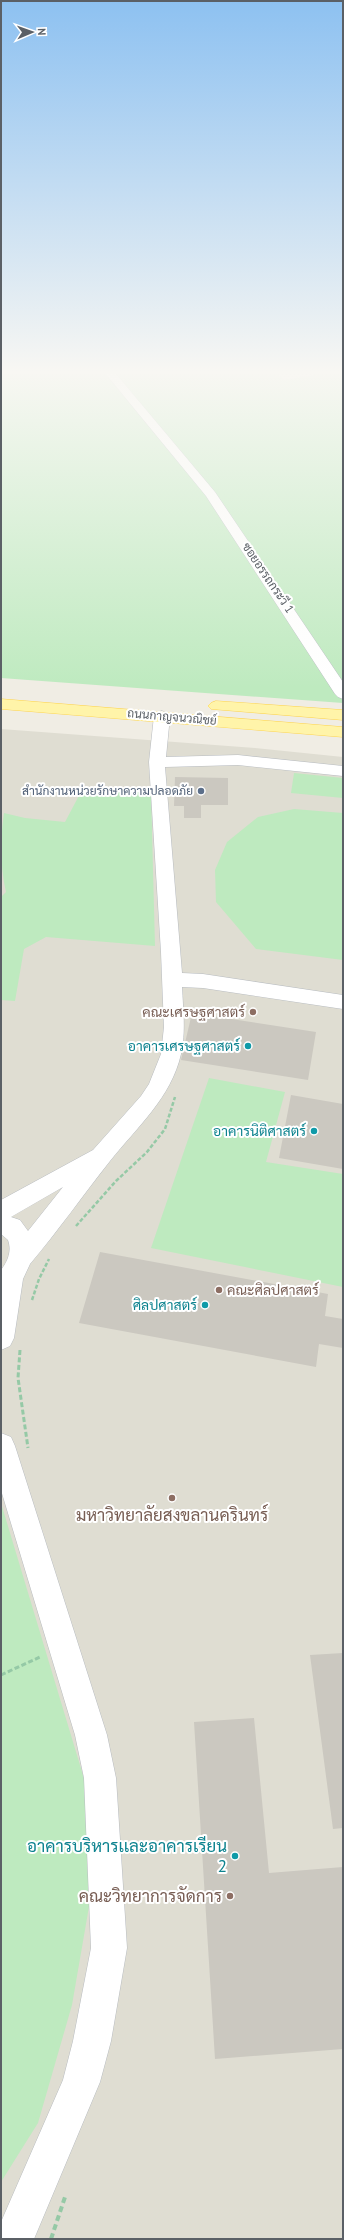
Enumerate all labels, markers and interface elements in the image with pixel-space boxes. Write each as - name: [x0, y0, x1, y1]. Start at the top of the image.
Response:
- north arrow: [12, 12, 52, 52]
- text: N: [35, 28, 49, 36]
- street label: ซอยอรรถกระวี 1: [239, 540, 298, 616]
- street label: ถนนกาญจนวณิชย์: [127, 705, 217, 728]
- place label: สำนักงานหน่วยรักษาความปลอดภัย: [22, 783, 193, 798]
- marker: สำนักงานหน่วยรักษาความปลอดภัย: [196, 786, 206, 796]
- place label: คณะเศรษฐศาสตร์: [142, 1003, 245, 1021]
- marker: คณะเศรษฐศาสตร์: [248, 1007, 258, 1017]
- place label: อาคารเศรษฐศาสตร์: [128, 1037, 240, 1055]
- marker: อาคารเศรษฐศาสตร์: [243, 1041, 253, 1051]
- place label: อาคารนิติศาสตร์: [213, 1122, 306, 1140]
- marker: อาคารนิติศาสตร์: [309, 1126, 319, 1136]
- place label: คณะศิลปศาสตร์: [227, 1281, 319, 1299]
- marker: คณะศิลปศาสตร์: [214, 1285, 224, 1295]
- place label: ศิลปศาสตร์: [133, 1296, 197, 1314]
- marker: ศิลปศาสตร์: [200, 1300, 210, 1310]
- marker: มหาวิทยาลัยสงขลานครินทร์: [167, 1493, 177, 1503]
- place label: มหาวิทยาลัยสงขลานครินทร์: [76, 1503, 268, 1526]
- place label: อาคารบริหารเเละอาคารเรียน 2: [27, 1835, 227, 1877]
- marker: อาคารบริหารเเละอาคารเรียน 2: [230, 1851, 240, 1861]
- place label: คณะวิทยาการจัดการ: [79, 1885, 222, 1907]
- marker: คณะวิทยาการจัดการ: [225, 1891, 235, 1901]

